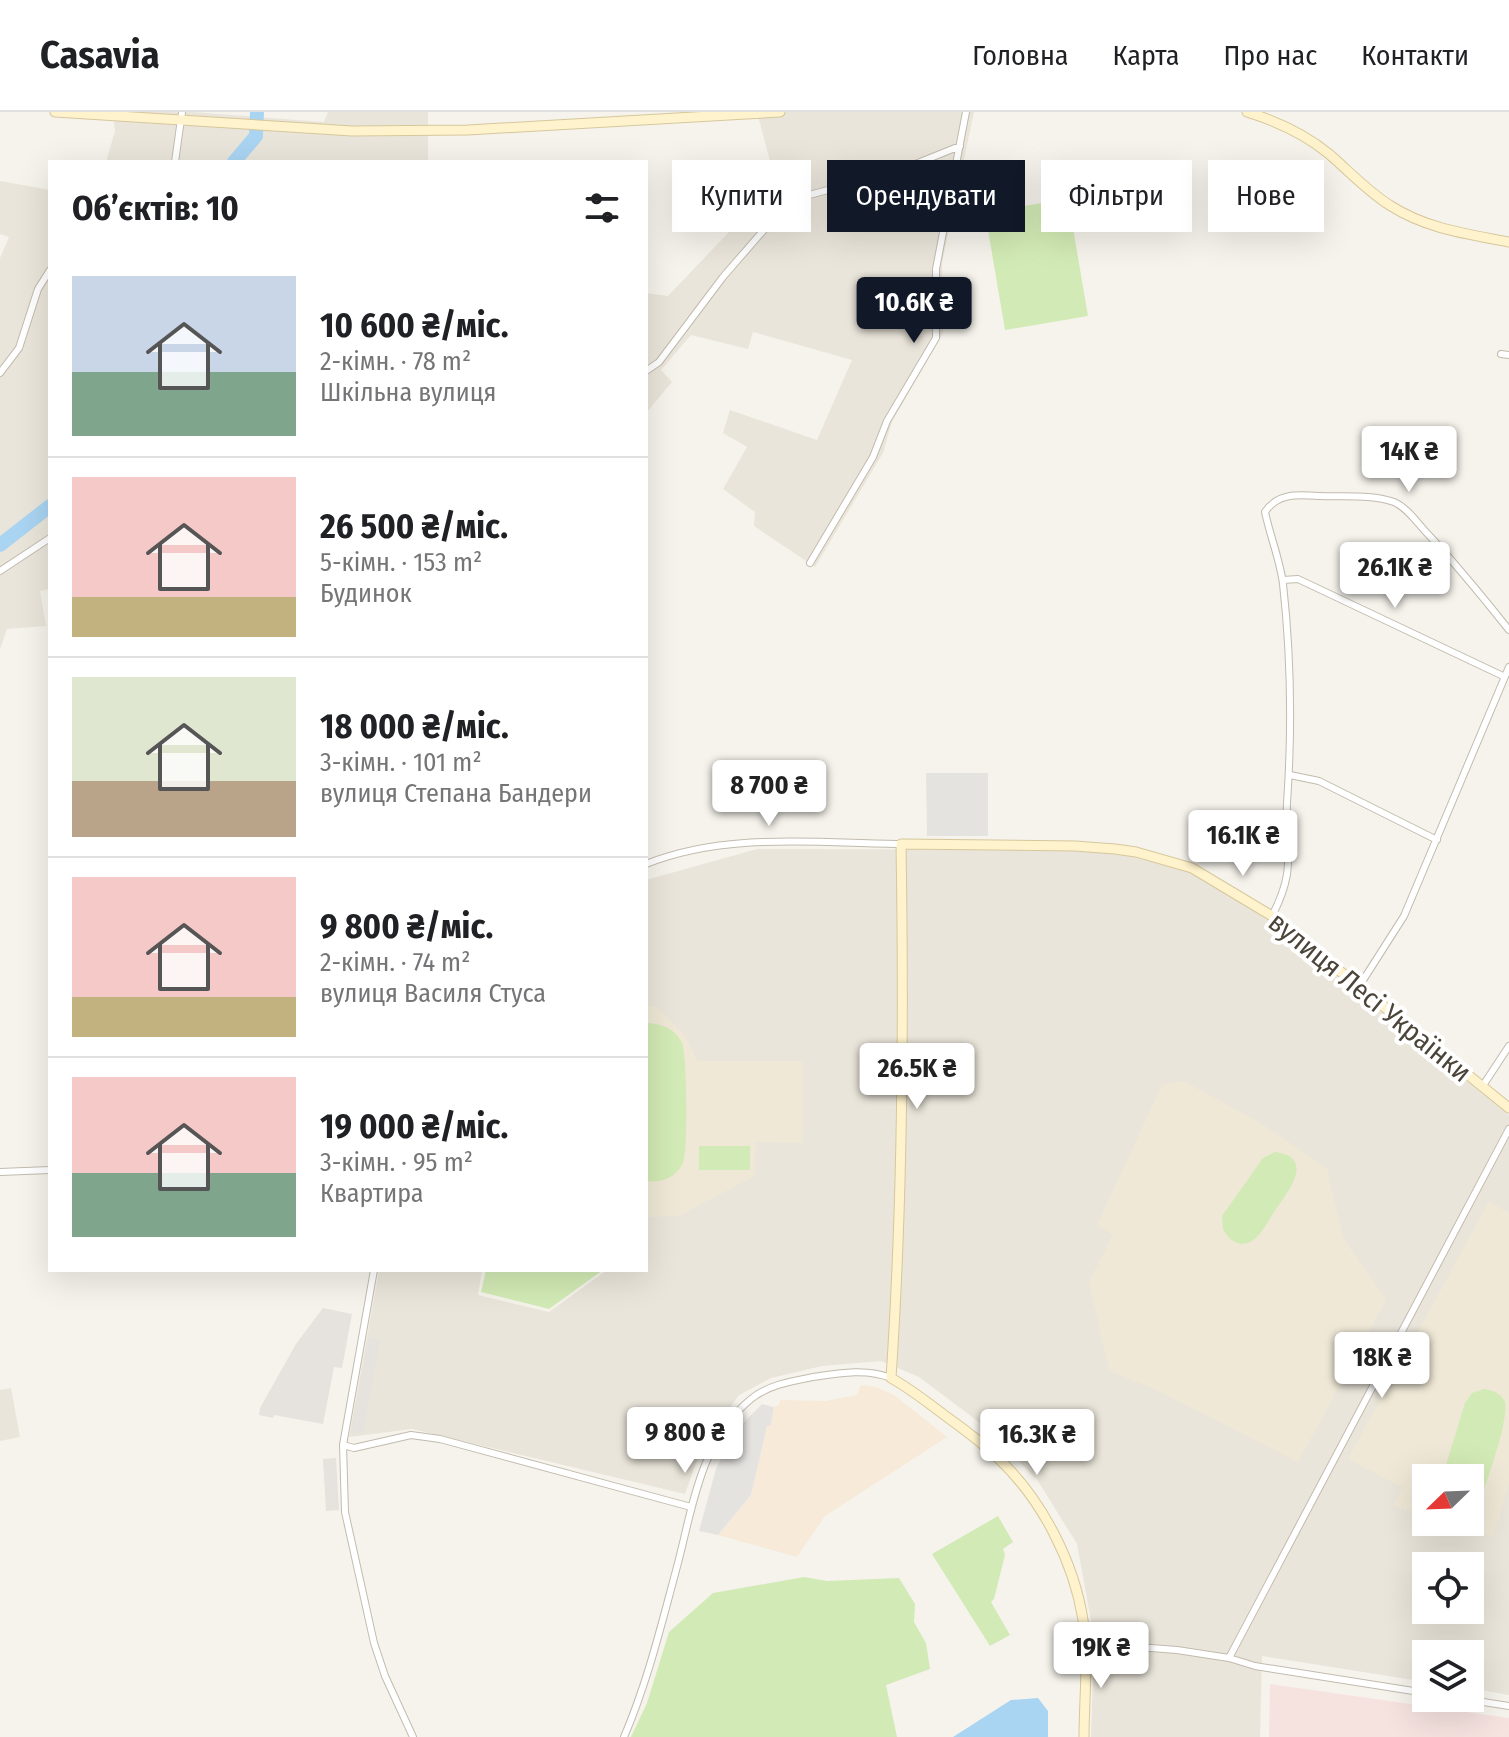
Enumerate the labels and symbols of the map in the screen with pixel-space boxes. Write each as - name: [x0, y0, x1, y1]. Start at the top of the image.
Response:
- pin: 10.6K ₴: [840, 277, 988, 345]
- pin: 14K ₴: [1353, 426, 1465, 494]
- pin: 26.1K ₴: [1321, 542, 1469, 610]
- pin: 8 700 ₴: [695, 760, 843, 828]
- pin: 16.1K ₴: [1169, 810, 1317, 878]
- street label: вулиця Лесі Українки: [1262, 905, 1478, 1089]
- pin: 26.5K ₴: [843, 1043, 991, 1111]
- pin: 18K ₴: [1326, 1332, 1438, 1400]
- pin: 9 800 ₴: [611, 1407, 759, 1475]
- pin: 16.3K ₴: [963, 1409, 1111, 1477]
- north arrow: [1412, 1464, 1484, 1536]
- pin: 19K ₴: [1045, 1622, 1157, 1690]

